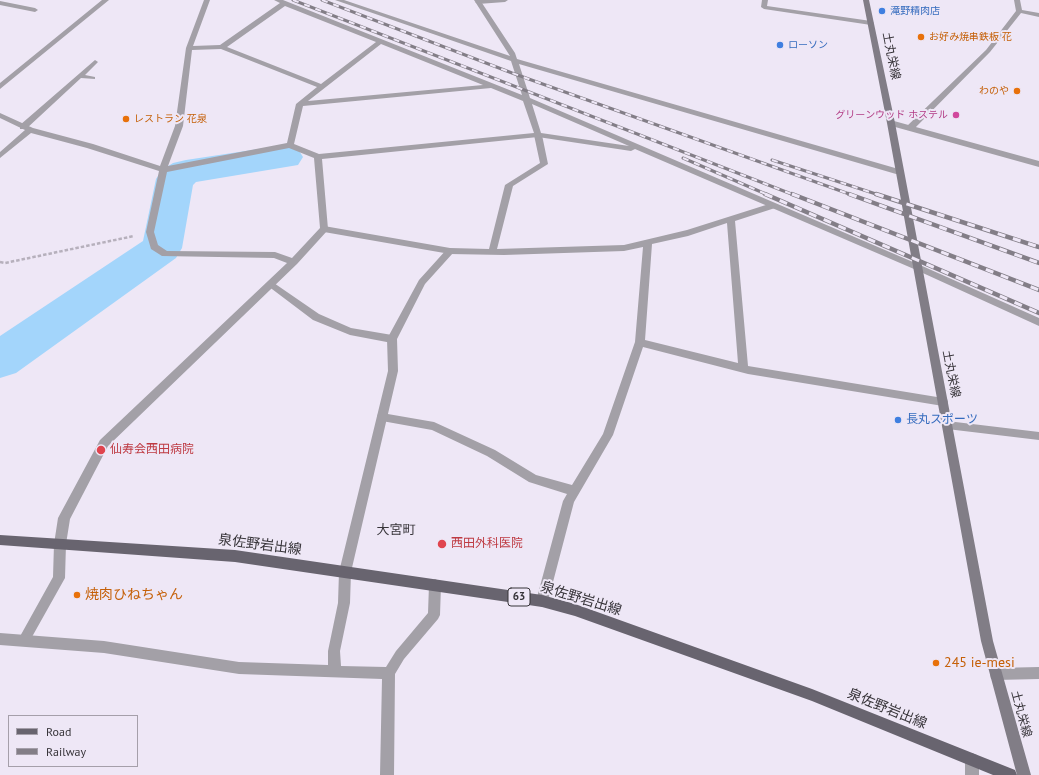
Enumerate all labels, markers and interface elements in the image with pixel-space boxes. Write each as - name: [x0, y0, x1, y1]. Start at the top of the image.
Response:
- place label: 滝野精肉店: [890, 5, 940, 17]
- marker: 滝野精肉店: [877, 6, 887, 16]
- street label: 土丸栄線: [879, 31, 903, 81]
- place label: お好み焼串鉄板 花: [929, 31, 1012, 43]
- marker: お好み焼串鉄板 花: [916, 32, 926, 42]
- place label: ローソン: [788, 39, 828, 51]
- marker: ローソン: [775, 40, 785, 50]
- place label: わのや: [979, 85, 1009, 97]
- marker: わのや: [1012, 86, 1022, 96]
- place label: グリーンウッド ホステル: [835, 109, 948, 121]
- marker: グリーンウッド ホステル: [951, 110, 961, 120]
- place label: レストラン 花泉: [134, 113, 207, 125]
- marker: レストラン 花泉: [121, 114, 131, 124]
- street label: 土丸栄線: [939, 349, 963, 399]
- place label: 長丸スポーツ: [906, 413, 978, 427]
- marker: 長丸スポーツ: [893, 415, 903, 425]
- place label: 仙寿会西田病院: [110, 443, 194, 457]
- marker: 仙寿会西田病院: [95, 444, 107, 456]
- district label: 大宮町: [377, 522, 415, 538]
- street label: 泉佐野岩出線: [217, 532, 303, 558]
- place label: 西田外科医院: [451, 537, 523, 551]
- marker: 西田外科医院: [436, 538, 448, 550]
- street label: 泉佐野岩出線: [538, 579, 624, 619]
- place label: 焼肉ひねちゃん: [85, 587, 183, 603]
- road number: 63: [508, 588, 530, 606]
- marker: 焼肉ひねちゃん: [72, 590, 82, 600]
- place label: 245 ie-mesi: [944, 655, 1015, 671]
- marker: 245 ie-mesi: [931, 658, 941, 668]
- street label: 泉佐野岩出線: [845, 685, 929, 733]
- street label: 土丸栄線: [1008, 689, 1034, 739]
- legend: [8, 715, 138, 767]
- text: Road: [46, 724, 71, 739]
- text: Railway: [46, 744, 86, 759]

